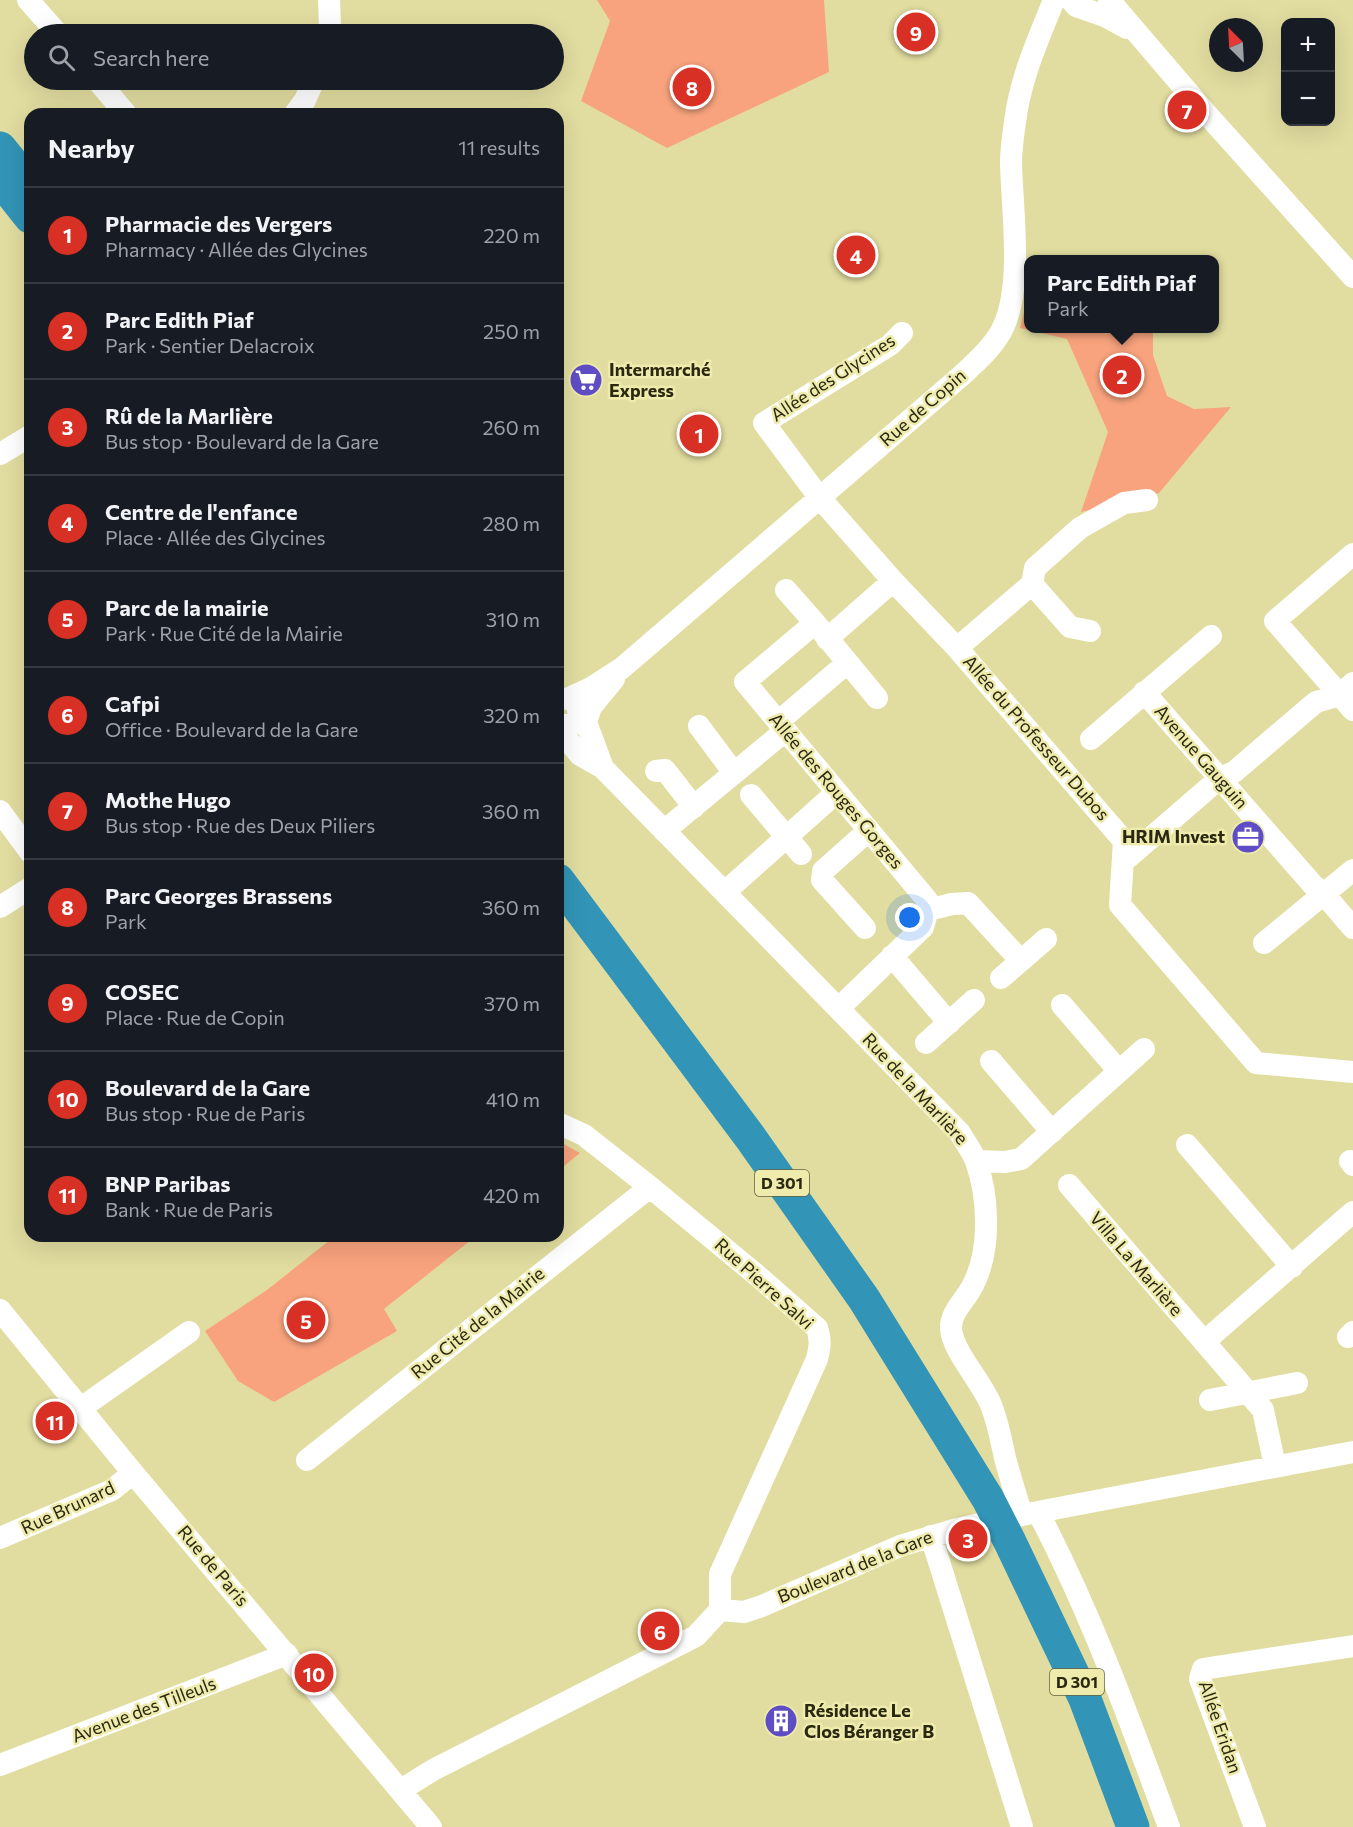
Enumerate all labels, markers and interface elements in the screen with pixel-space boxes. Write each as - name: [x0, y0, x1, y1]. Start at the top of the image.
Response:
- pin: 9: [896, 9, 936, 54]
- north arrow: [1209, 18, 1263, 72]
- map controls: [1281, 18, 1335, 126]
- button: +: [1281, 18, 1335, 72]
- search box: [24, 24, 564, 90]
- icon: search: [45, 41, 78, 74]
- text: Search here: [93, 44, 209, 71]
- pin: 8: [672, 64, 712, 110]
- button: −: [1281, 72, 1335, 126]
- pin: 7: [1168, 88, 1206, 132]
- text: Nearby: [48, 132, 135, 163]
- text: 11 results: [458, 135, 540, 159]
- text: Pharmacie des Vergers: [105, 210, 332, 237]
- text: 1: [63, 223, 72, 247]
- text: 220 m: [484, 223, 540, 247]
- pin: 4: [836, 232, 876, 278]
- text: Pharmacy · Allée des Glycines: [105, 237, 368, 261]
- popup: [1024, 255, 1219, 333]
- text: Parc Edith Piaf: [1047, 269, 1196, 296]
- text: Park: [1047, 296, 1089, 320]
- text: Parc Edith Piaf: [105, 306, 254, 333]
- text: 2: [62, 319, 73, 343]
- text: 250 m: [483, 319, 540, 343]
- street label: Allée des Glycines: [766, 329, 899, 426]
- text: Park · Sentier Delacroix: [105, 333, 315, 357]
- pin: 2: [1102, 352, 1142, 398]
- place label: Intermarché Express: [609, 358, 711, 401]
- supermarket icon: Intermarché Express: [568, 362, 604, 398]
- street label: Rue de Copin: [875, 364, 970, 451]
- text: Rû de la Marlière: [105, 402, 273, 429]
- pin: 1: [680, 412, 718, 456]
- text: 3: [62, 415, 73, 439]
- text: 260 m: [482, 415, 540, 439]
- text: Bus stop · Boulevard de la Gare: [105, 429, 379, 453]
- text: Centre de l'enfance: [105, 498, 297, 525]
- text: 4: [61, 511, 74, 535]
- text: 280 m: [482, 511, 540, 535]
- text: Place · Allée des Glycines: [105, 525, 326, 549]
- text: Parc de la mairie: [105, 594, 269, 621]
- text: 5: [62, 607, 73, 631]
- text: 310 m: [486, 607, 540, 631]
- text: Park · Rue Cité de la Mairie: [105, 621, 343, 645]
- street label: Allée du Professeur Dubos: [959, 650, 1115, 825]
- text: Cafpi: [105, 690, 160, 717]
- street label: Avenue Gauguin: [1151, 700, 1253, 813]
- text: 6: [61, 703, 74, 727]
- text: 320 m: [483, 703, 540, 727]
- street label: Allée des Rouges Gorges: [765, 708, 908, 873]
- text: Office · Boulevard de la Gare: [105, 717, 358, 741]
- text: Mothe Hugo: [105, 786, 231, 813]
- text: 7: [62, 799, 73, 823]
- text: 360 m: [482, 799, 540, 823]
- text: Bus stop · Rue des Deux Piliers: [105, 813, 375, 837]
- office icon: HRIM Invest: [1230, 819, 1266, 855]
- place label: HRIM Invest: [1122, 825, 1225, 847]
- text: Parc Georges Brassens: [105, 882, 332, 909]
- text: 8: [61, 895, 74, 919]
- text: 360 m: [482, 895, 540, 919]
- your location: [895, 903, 924, 932]
- text: Park: [105, 909, 147, 933]
- text: COSEC: [105, 978, 179, 1005]
- text: 9: [61, 991, 74, 1015]
- text: 370 m: [484, 991, 540, 1015]
- text: Place · Rue de Copin: [105, 1005, 285, 1029]
- street label: Rue de la Marlière: [858, 1028, 973, 1149]
- text: Boulevard de la Gare: [105, 1074, 310, 1101]
- text: 10: [56, 1087, 79, 1111]
- text: 410 m: [486, 1087, 540, 1111]
- text: Bus stop · Rue de Paris: [105, 1101, 305, 1125]
- text: BNP Paribas: [105, 1170, 231, 1197]
- road number: D 301: [755, 1170, 809, 1196]
- text: 11: [58, 1183, 77, 1207]
- text: 420 m: [483, 1183, 540, 1207]
- text: Bank · Rue de Paris: [105, 1197, 273, 1221]
- street label: Villa La Marlière: [1086, 1207, 1188, 1320]
- street label: Rue Pierre Salvi: [711, 1233, 819, 1334]
- street label: Rue Cité de la Mairie: [406, 1262, 549, 1383]
- pin: 5: [286, 1298, 326, 1342]
- pin: 11: [36, 1398, 74, 1444]
- street label: Rue Brunard: [17, 1476, 118, 1538]
- pin: 3: [948, 1516, 988, 1562]
- street label: Rue de Paris: [174, 1520, 254, 1610]
- street label: Boulevard de la Gare: [774, 1525, 935, 1607]
- pin: 6: [640, 1608, 680, 1654]
- pin: 10: [294, 1650, 334, 1696]
- road number: D 301: [1050, 1669, 1104, 1695]
- street label: Avenue des Tilleuls: [68, 1671, 219, 1747]
- street label: Allée Eridan: [1195, 1677, 1247, 1776]
- place label: Résidence Le Clos Béranger B: [804, 1699, 934, 1742]
- building icon: Résidence Le Clos Béranger B: [763, 1703, 799, 1739]

